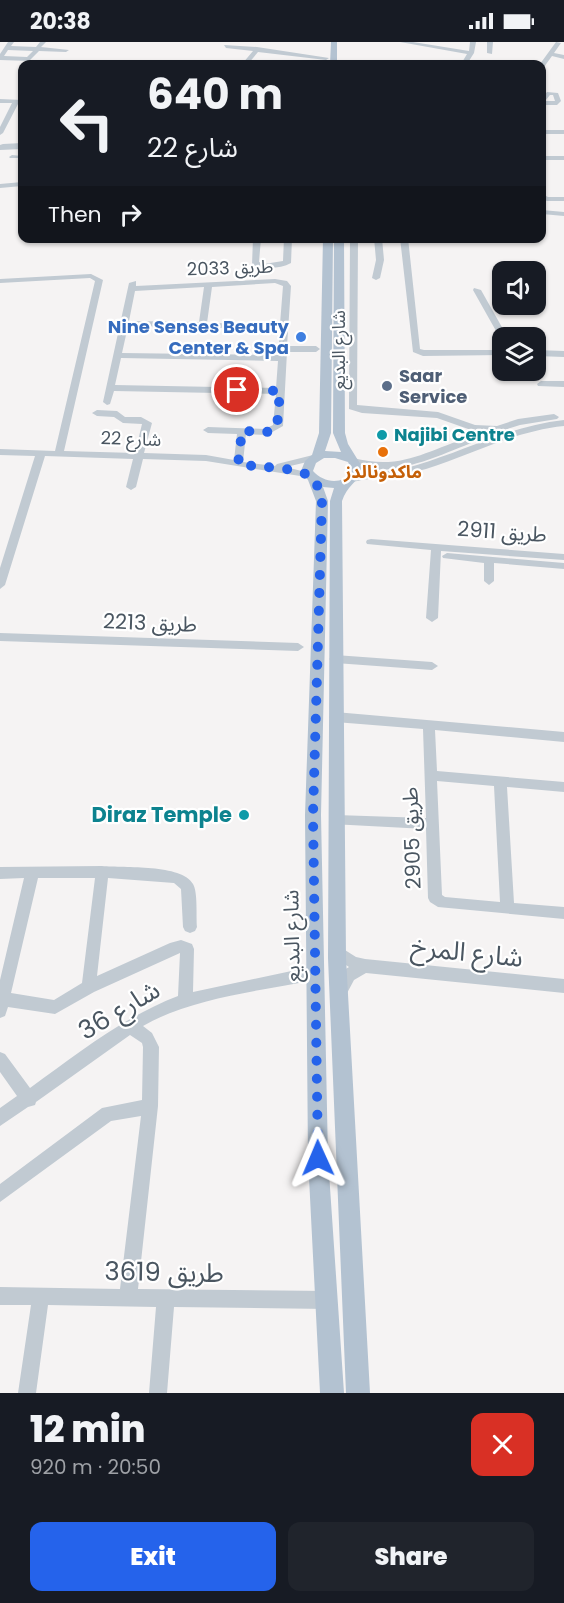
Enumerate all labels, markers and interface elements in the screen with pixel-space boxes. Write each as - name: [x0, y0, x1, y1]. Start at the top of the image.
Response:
- text: 20:38: [30, 6, 91, 37]
- text: 640 m: [147, 65, 283, 124]
- icon: left: [48, 84, 126, 162]
- text: شارع 22: [147, 129, 238, 166]
- icon: right: [114, 198, 147, 231]
- text: Then: [48, 199, 102, 230]
- street label: طريق 2033: [186, 254, 274, 281]
- map controls: [492, 261, 546, 381]
- button: sound: [492, 261, 546, 315]
- street label: شارع البديع: [326, 310, 353, 390]
- place label: Nine Senses Beauty Center & Spa: [108, 314, 290, 360]
- button: layers: [492, 327, 546, 381]
- marker: Nine Senses Beauty Center & Spa: [294, 330, 308, 344]
- place label: Saar Service: [399, 363, 467, 409]
- pin: [211, 364, 262, 415]
- icon: arrive: [220, 373, 253, 406]
- marker: Saar Service: [380, 379, 394, 393]
- place label: Najibi Centre: [394, 422, 515, 447]
- street label: شارع 22: [100, 425, 162, 454]
- marker: Najibi Centre: [375, 428, 389, 442]
- marker: ماكدونالدز: [376, 445, 390, 459]
- place label: ماكدونالدز: [343, 459, 422, 484]
- street label: طريق 2911: [456, 514, 548, 549]
- street label: طريق 2213: [103, 606, 198, 639]
- street label: طريق 2905: [395, 786, 428, 890]
- place label: Diraz Temple: [91, 800, 232, 829]
- marker: Diraz Temple: [237, 808, 251, 822]
- street label: شارع البديع: [276, 889, 308, 983]
- street label: شارع المرخ: [409, 928, 525, 977]
- street label: شارع 36: [71, 972, 167, 1049]
- position arrow: [286, 1126, 350, 1190]
- street label: طريق 3619: [104, 1253, 224, 1291]
- text: 12 min: [30, 1404, 146, 1455]
- button: close: [471, 1413, 534, 1476]
- text: 920 m · 20:50: [30, 1453, 161, 1481]
- button: Exit: [30, 1522, 276, 1591]
- button: Share: [288, 1522, 534, 1591]

